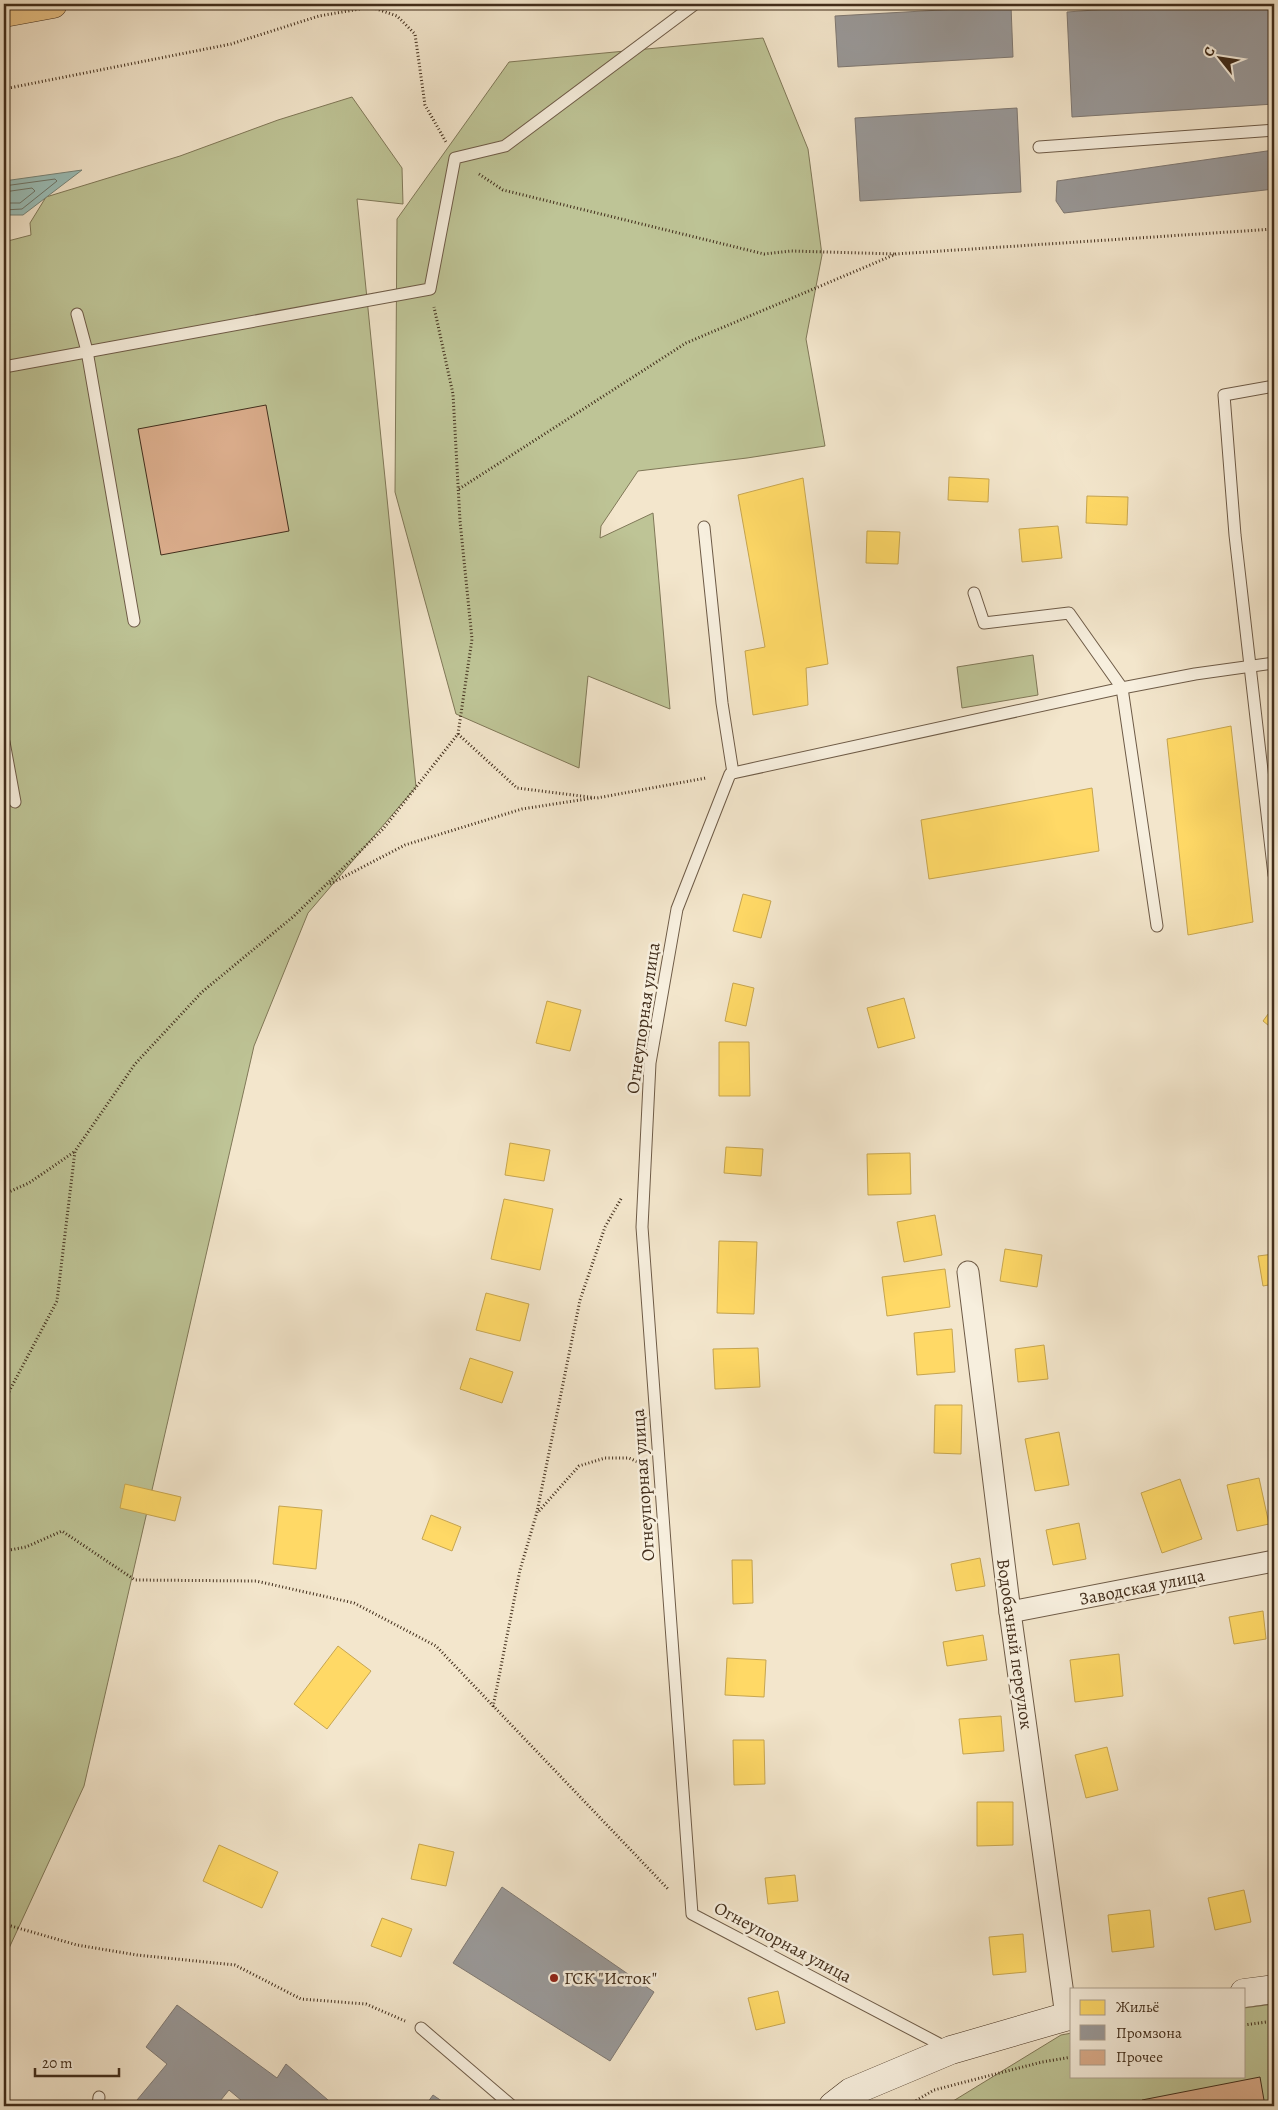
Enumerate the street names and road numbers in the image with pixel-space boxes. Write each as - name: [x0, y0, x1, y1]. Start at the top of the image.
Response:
- street label: Огнеупорная улица: [620, 940, 666, 1095]
- street label: Огнеупорная улица: [626, 1407, 660, 1562]
- street label: Водобачный переулок: [991, 1557, 1039, 1731]
- street label: Заводская улица: [1077, 1563, 1208, 1611]
- street label: Огнеупорная улица: [710, 1896, 857, 1989]

